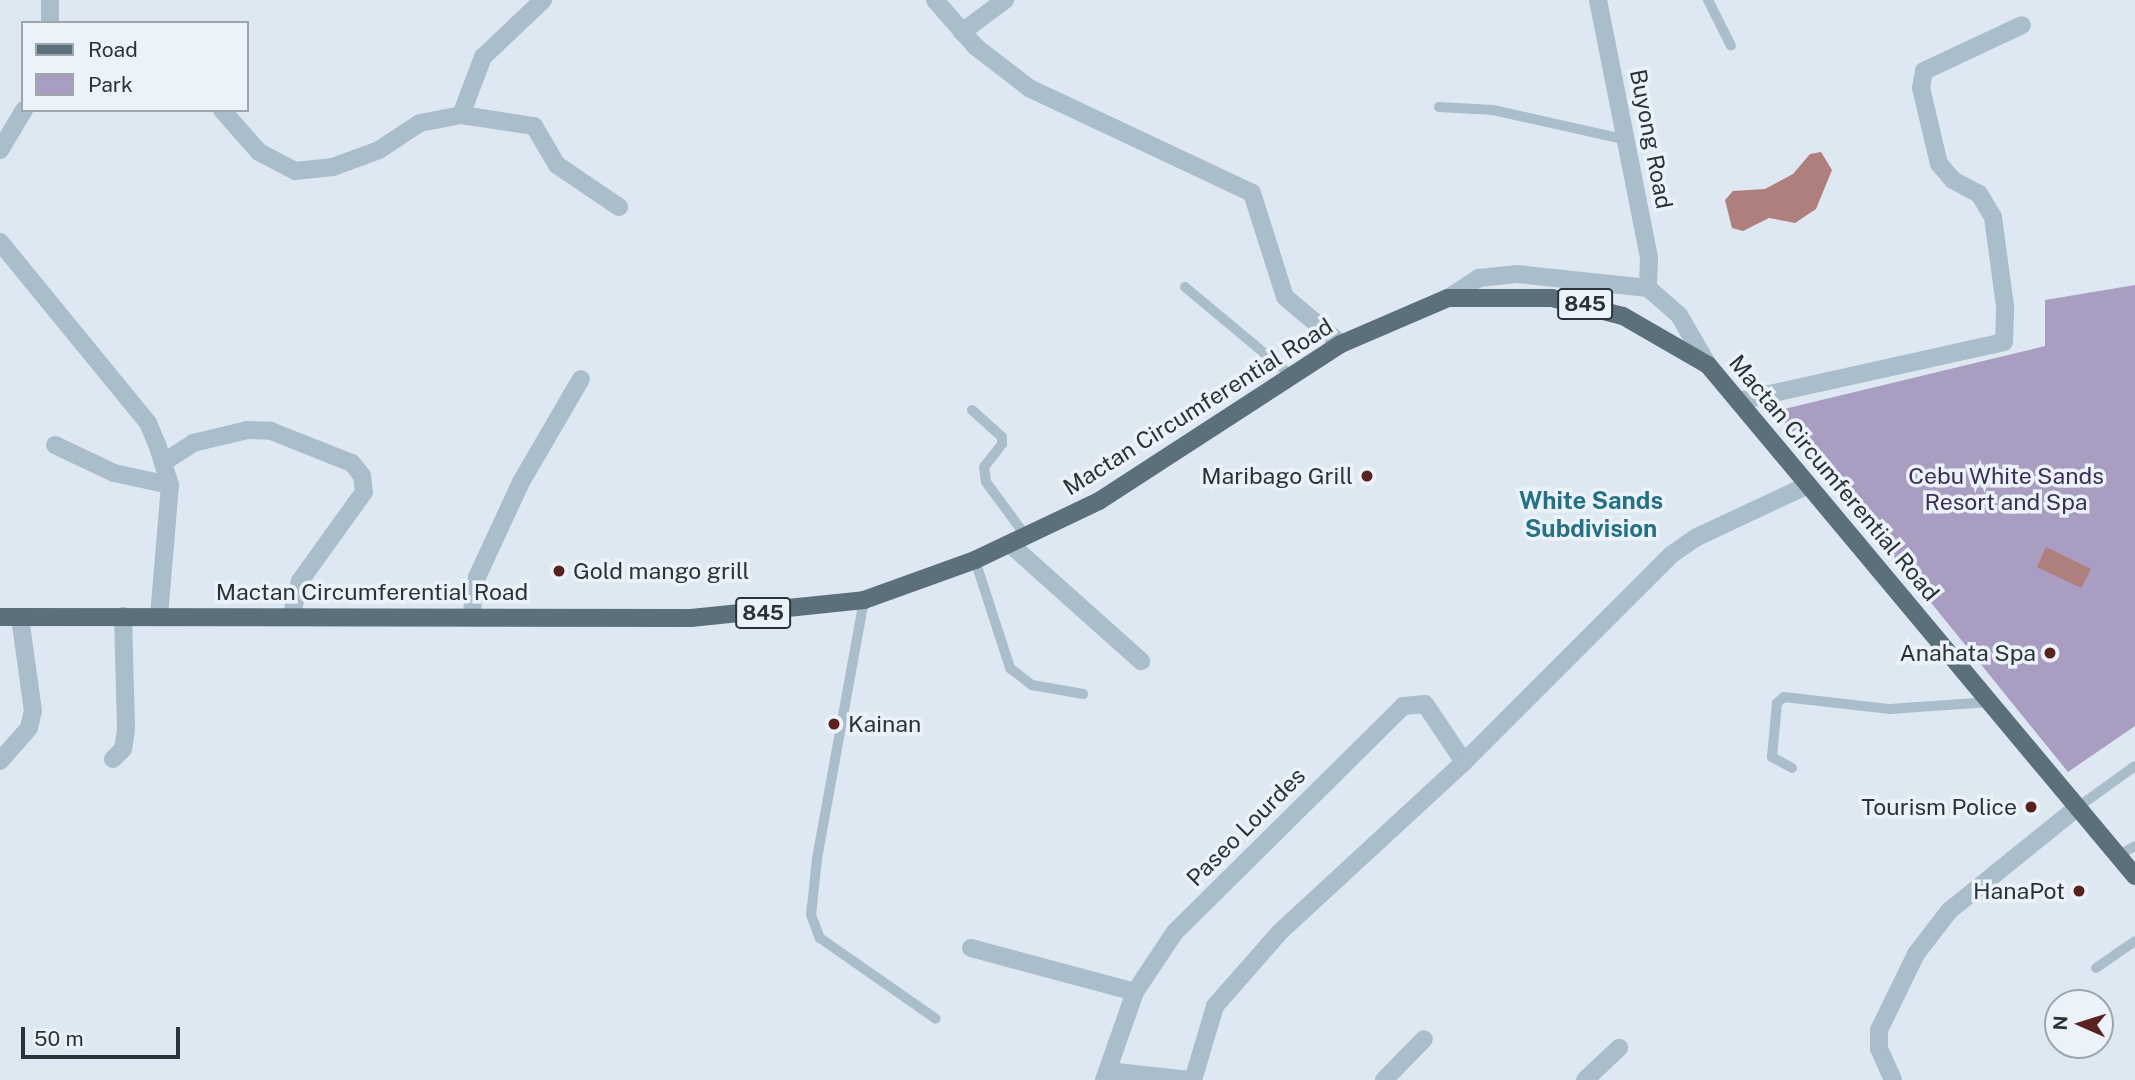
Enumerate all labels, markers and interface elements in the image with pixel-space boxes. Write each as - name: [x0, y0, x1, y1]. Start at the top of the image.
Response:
- legend: [21, 21, 248, 112]
- text: Road: [88, 37, 138, 62]
- street label: Buyong Road: [1624, 67, 1678, 211]
- text: Park: [88, 72, 133, 97]
- road number: 845: [1557, 286, 1613, 322]
- street label: Mactan Circumferential Road: [1058, 313, 1338, 501]
- street label: Mactan Circumferential Road: [1723, 349, 1945, 607]
- place label: Maribago Grill: [1201, 462, 1353, 490]
- park label: Cebu White Sands Resort and Spa: [1908, 462, 2104, 516]
- marker: Maribago Grill: [1359, 468, 1375, 484]
- district label: White Sands Subdivision: [1519, 487, 1663, 543]
- place label: Gold mango grill: [573, 557, 750, 585]
- marker: Gold mango grill: [551, 563, 567, 579]
- street label: Mactan Circumferential Road: [216, 578, 528, 606]
- road number: 845: [735, 596, 791, 630]
- place label: Anahata Spa: [1899, 639, 2036, 667]
- marker: Anahata Spa: [2042, 645, 2058, 661]
- place label: Kainan: [848, 710, 921, 738]
- marker: Kainan: [826, 716, 842, 732]
- street label: Paseo Lourdes: [1181, 762, 1311, 892]
- place label: Tourism Police: [1861, 793, 2017, 821]
- marker: Tourism Police: [2023, 799, 2039, 815]
- place label: HanaPot: [1973, 877, 2065, 905]
- marker: HanaPot: [2071, 883, 2087, 899]
- north arrow: [2044, 989, 2114, 1059]
- scale bar: [24, 1014, 184, 1058]
- text: N: [2049, 1015, 2071, 1031]
- text: 50 m: [34, 1026, 84, 1051]

